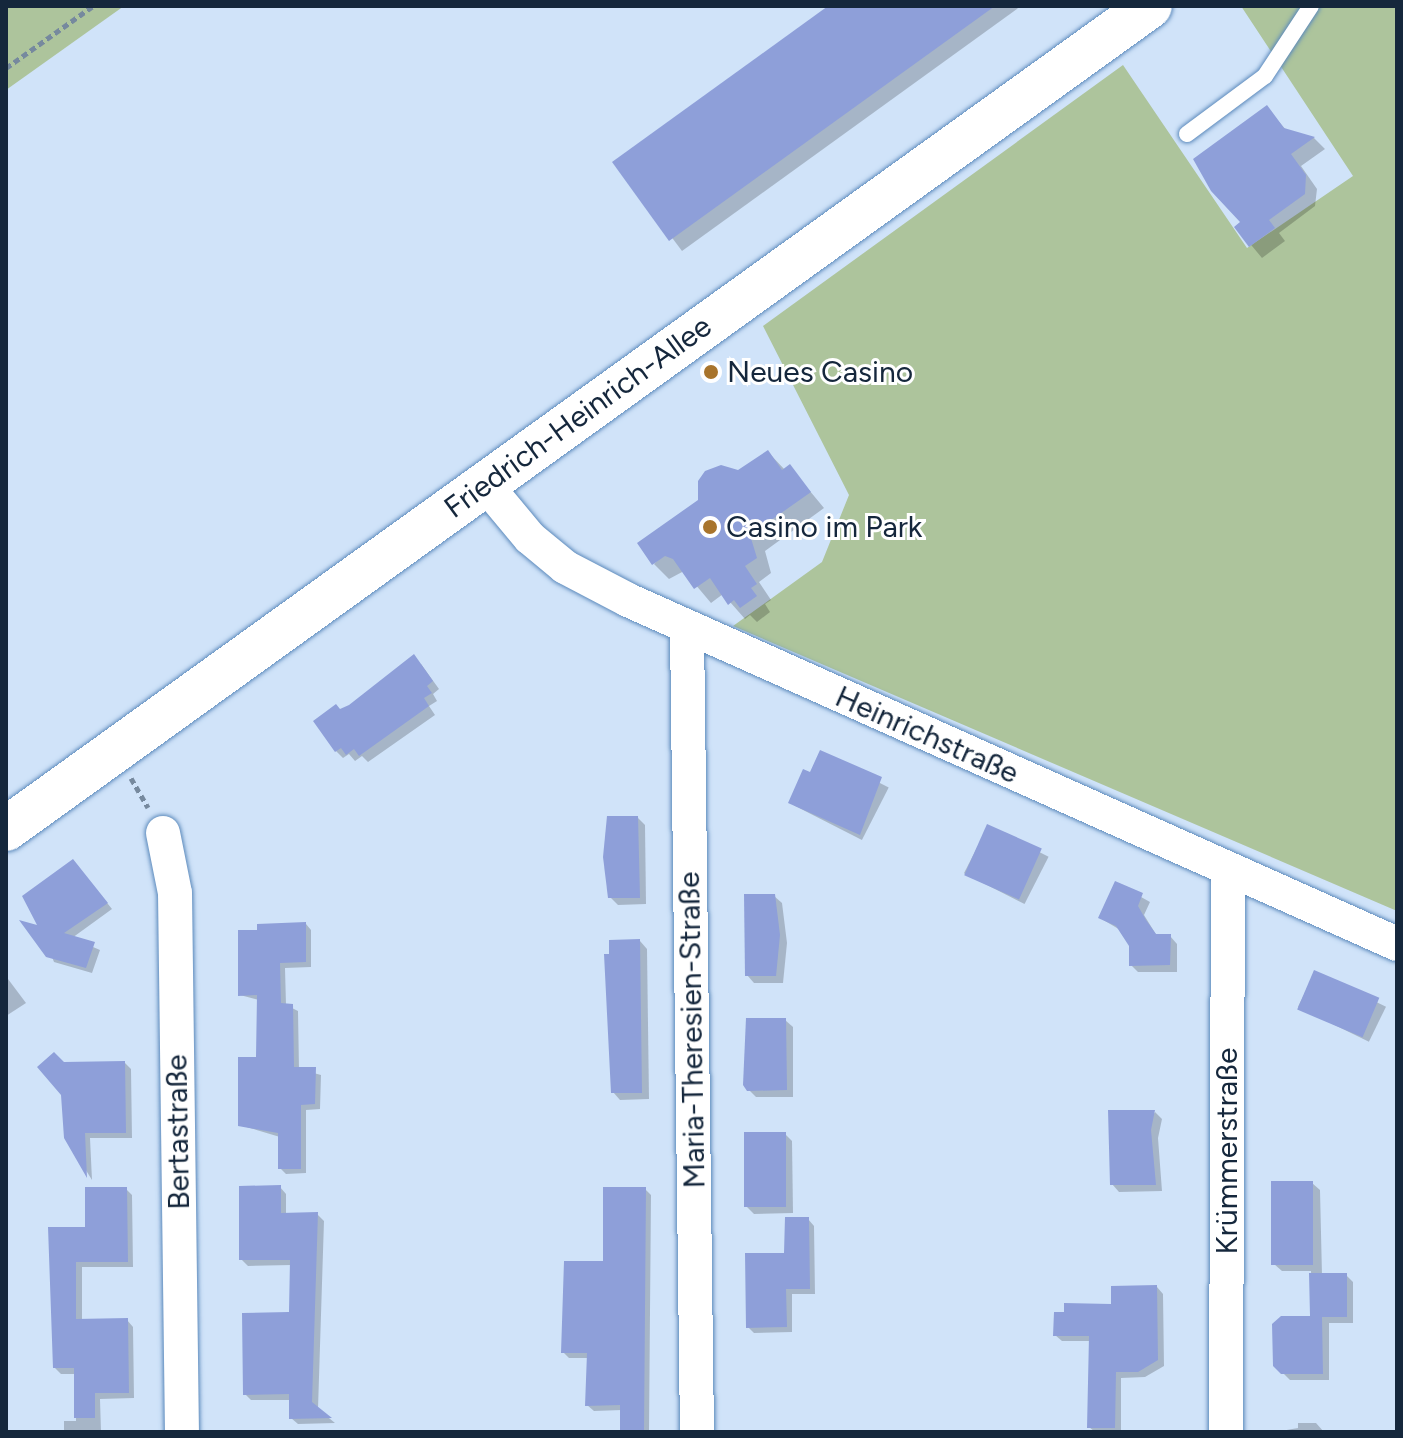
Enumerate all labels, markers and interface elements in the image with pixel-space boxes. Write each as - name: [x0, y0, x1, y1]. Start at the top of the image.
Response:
- street label: Friedrich-Heinrich-Allee: [438, 308, 718, 526]
- place label: Neues Casino: [727, 354, 913, 390]
- marker: Neues Casino: [702, 363, 720, 381]
- place label: Casino im Park: [726, 509, 922, 545]
- marker: Casino im Park: [701, 518, 719, 536]
- street label: Heinrichstraße: [830, 679, 1024, 791]
- street label: Maria-Theresien-Straße: [671, 871, 713, 1189]
- street label: Krümmerstraße: [1209, 1048, 1245, 1254]
- street label: Bertastraße: [159, 1054, 197, 1210]

